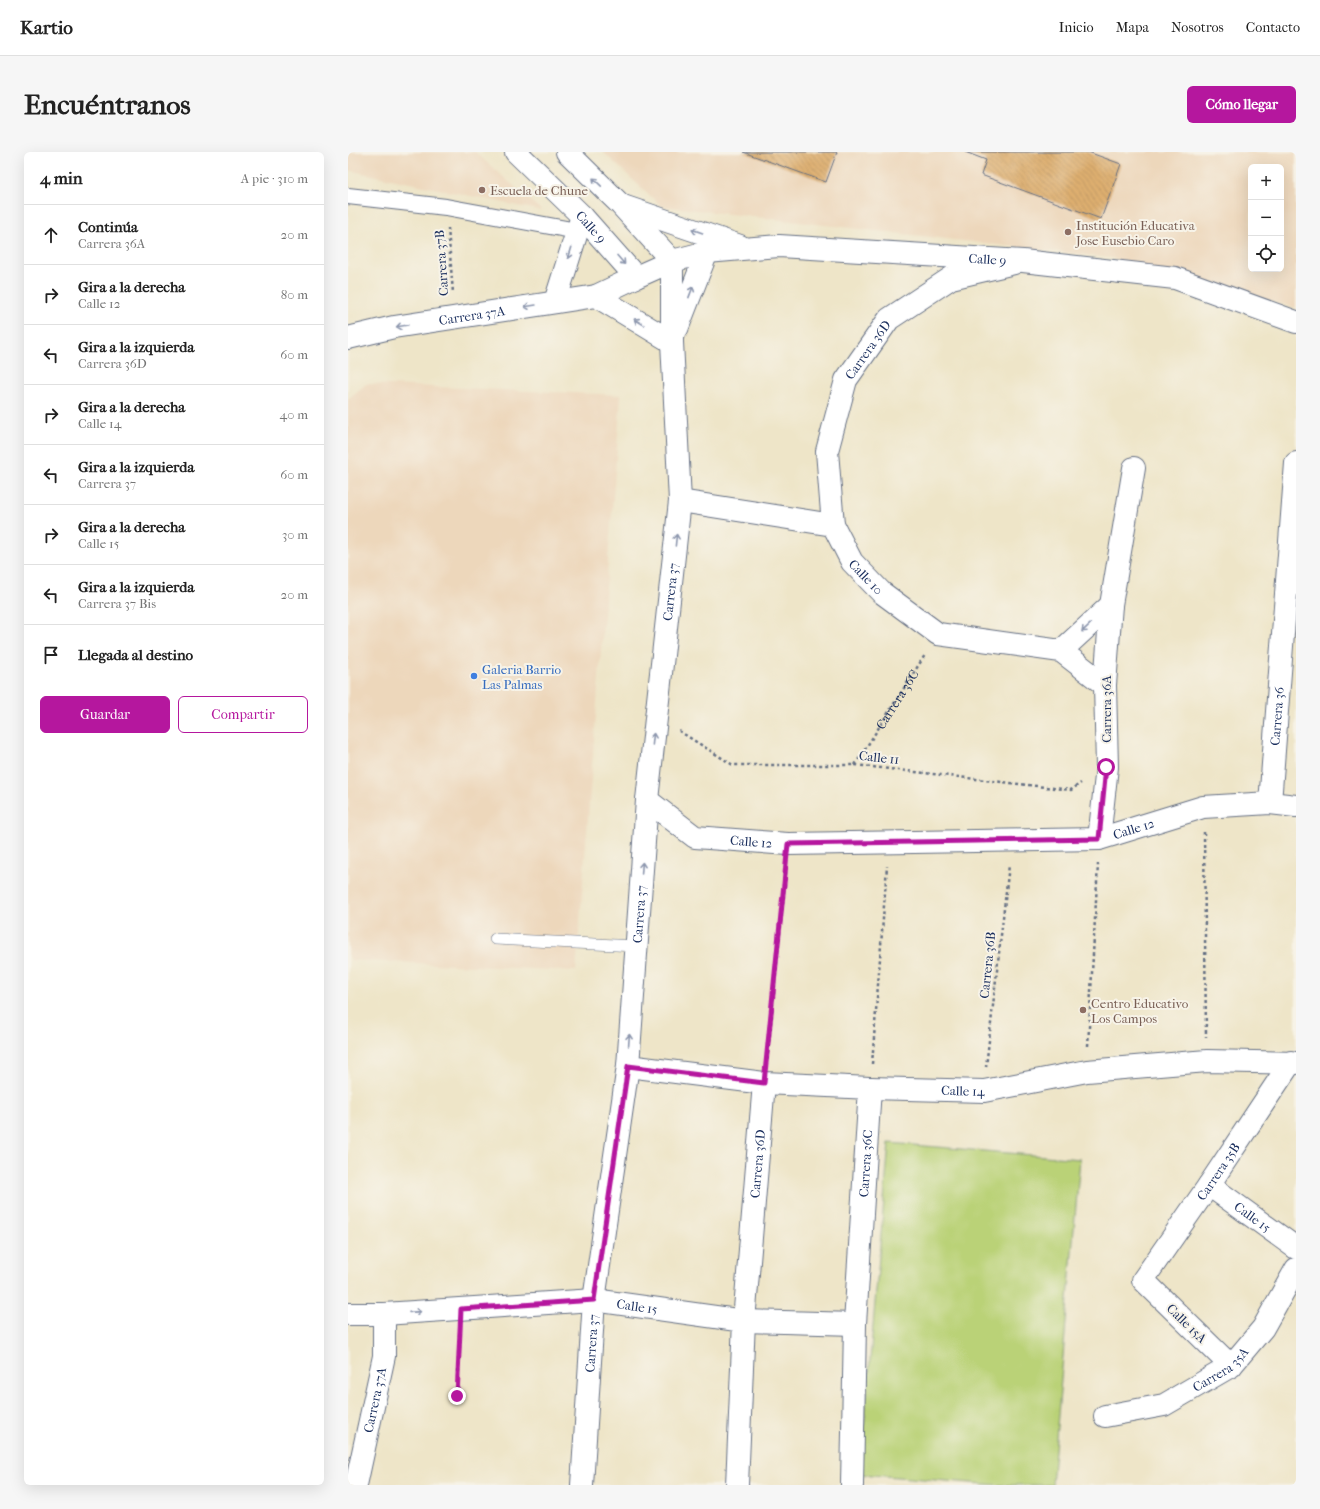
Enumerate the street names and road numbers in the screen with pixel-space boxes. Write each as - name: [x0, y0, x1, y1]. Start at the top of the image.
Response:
- street label: Calle 9: [573, 208, 609, 246]
- street label: Carrera 37B: [432, 229, 451, 297]
- street label: Calle 9: [968, 251, 1007, 268]
- street label: Carrera 37A: [438, 303, 506, 328]
- street label: Carrera 36D: [842, 317, 894, 382]
- street label: Calle 10: [846, 556, 886, 598]
- street label: Carrera 37: [660, 562, 681, 622]
- street label: Carrera 36C: [873, 667, 922, 732]
- street label: Carrera 36A: [1099, 675, 1114, 743]
- street label: Carrera 36: [1267, 685, 1287, 746]
- street label: Calle 11: [858, 748, 900, 767]
- street label: Calle 12: [1111, 815, 1156, 842]
- street label: Calle 12: [729, 833, 773, 851]
- street label: Carrera 37: [630, 885, 649, 944]
- street label: Carrera 36B: [977, 931, 998, 999]
- street label: Calle 14: [941, 1083, 985, 1099]
- street label: Carrera 36D: [747, 1129, 768, 1199]
- street label: Carrera 36C: [856, 1129, 875, 1198]
- street label: Carrera 35B: [1194, 1140, 1243, 1203]
- street label: Calle 15: [1231, 1199, 1274, 1236]
- street label: Calle 15: [616, 1296, 659, 1317]
- street label: Calle 15A: [1164, 1301, 1210, 1346]
- street label: Carrera 37: [582, 1314, 601, 1373]
- street label: Carrera 35A: [1190, 1344, 1252, 1395]
- street label: Carrera 37A: [361, 1365, 389, 1434]

